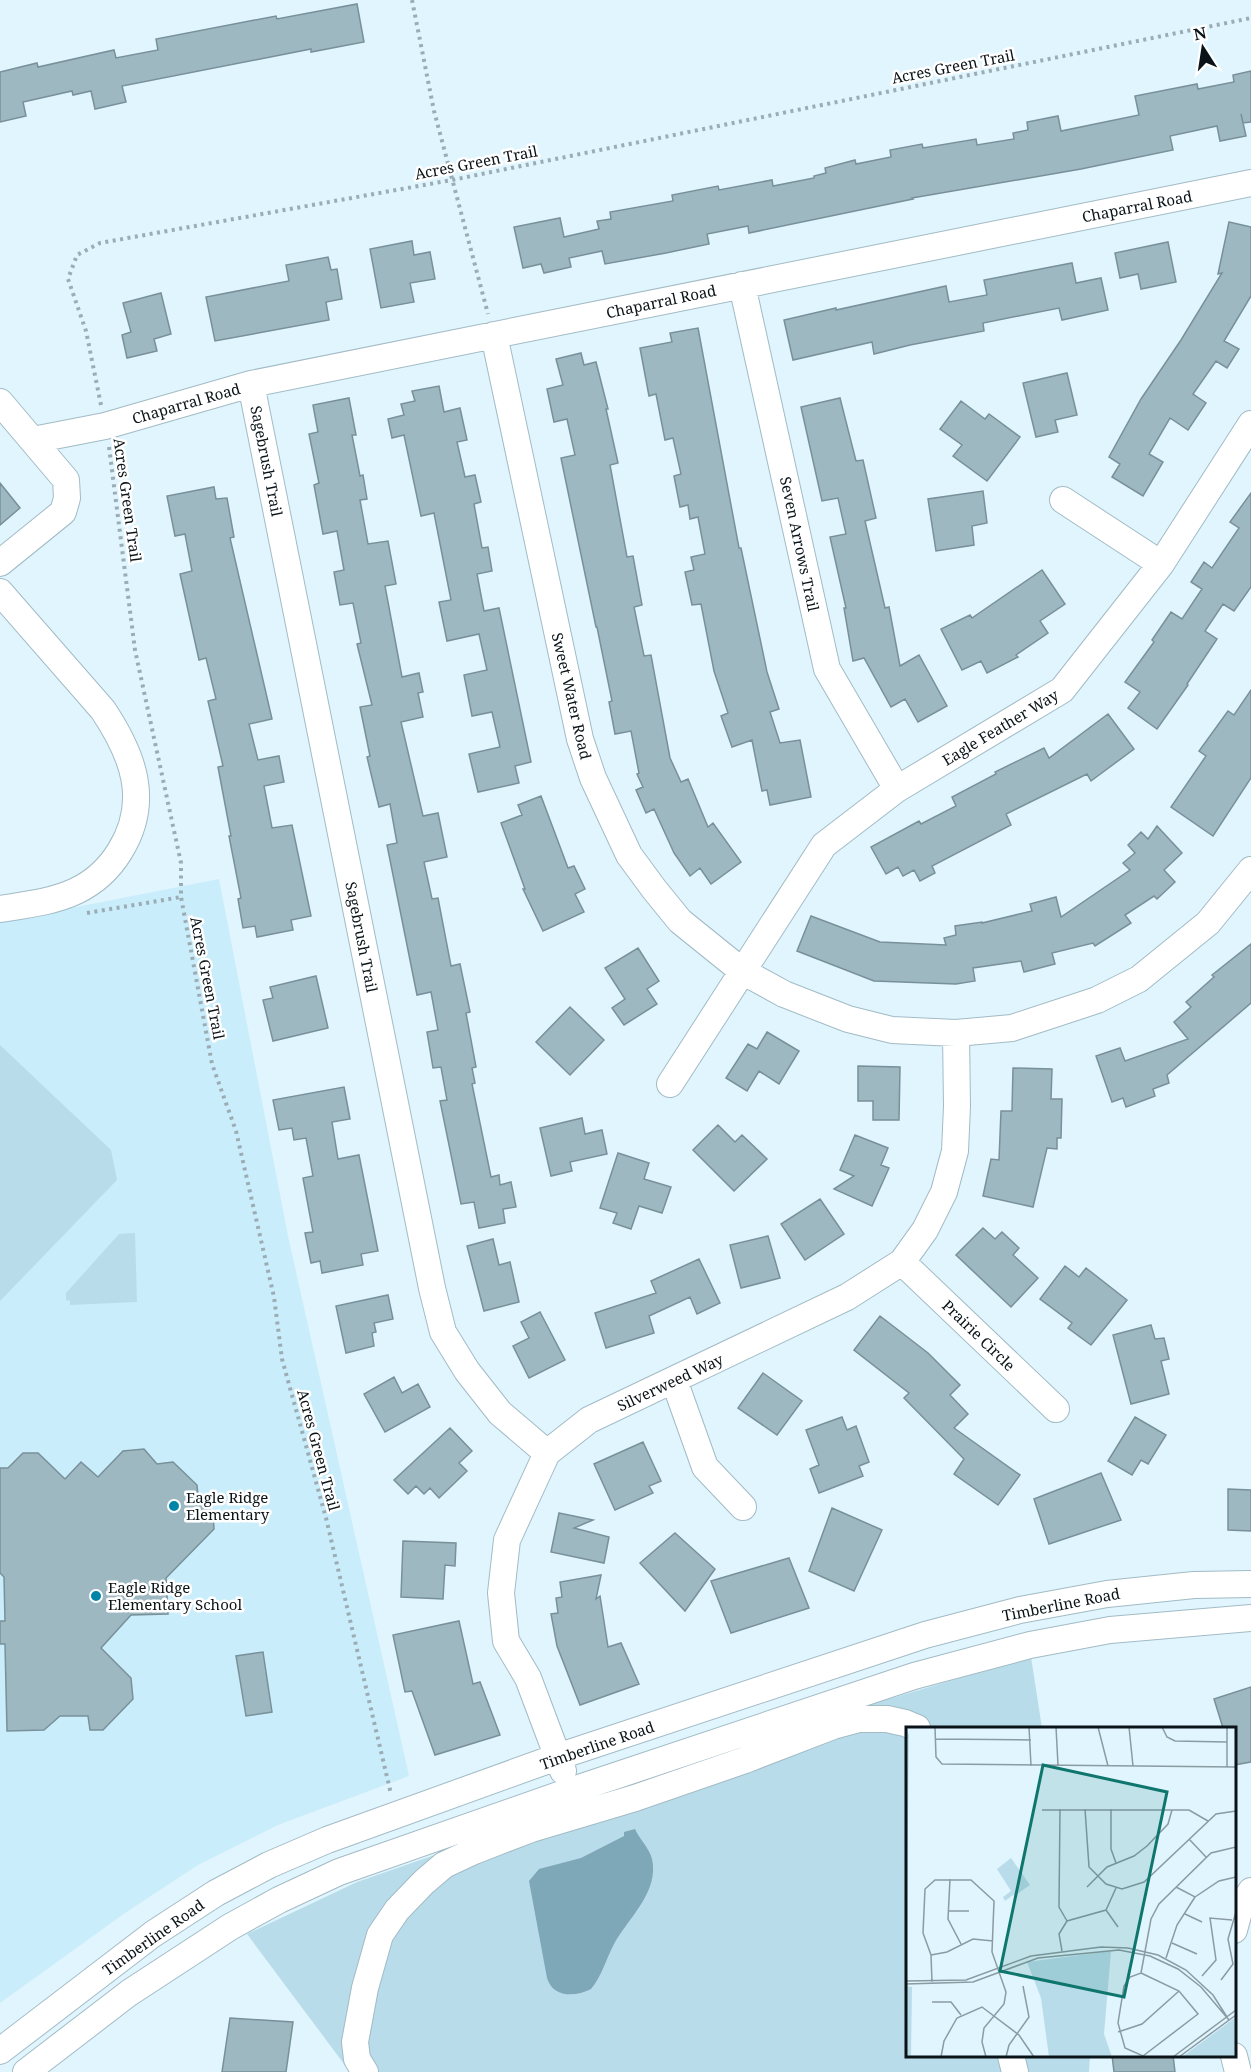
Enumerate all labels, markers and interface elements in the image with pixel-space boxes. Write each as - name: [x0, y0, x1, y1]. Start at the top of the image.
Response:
- north arrow: [1173, 18, 1233, 78]
- text: N: [1191, 21, 1209, 45]
- street label: Acres Green Trail: [890, 44, 1016, 88]
- street label: Acres Green Trail: [413, 140, 539, 184]
- street label: Chaparral Road: [1080, 186, 1194, 226]
- street label: Chaparral Road: [604, 280, 718, 322]
- street label: Chaparral Road: [130, 378, 242, 428]
- street label: Sagebrush Trail: [246, 404, 288, 518]
- street label: Acres Green Trail: [109, 437, 147, 563]
- street label: Seven Arrows Trail: [776, 475, 824, 614]
- street label: Sweet Water Road: [548, 631, 596, 761]
- street label: Eagle Feather Way: [938, 684, 1062, 770]
- street label: Sagebrush Trail: [341, 880, 383, 994]
- street label: Acres Green Trail: [186, 915, 230, 1041]
- street label: Prairie Circle: [938, 1295, 1020, 1375]
- street label: Silverweed Way: [614, 1348, 727, 1415]
- street label: Acres Green Trail: [293, 1387, 345, 1513]
- place label: Eagle Ridge Elementary: [186, 1487, 270, 1524]
- marker: Eagle Ridge Elementary: [167, 1499, 181, 1513]
- place label: Eagle Ridge Elementary School: [108, 1577, 242, 1614]
- street label: Timberline Road: [1000, 1583, 1122, 1625]
- marker: Eagle Ridge Elementary School: [89, 1589, 103, 1603]
- street label: Timberline Road: [537, 1716, 657, 1774]
- inset map: [906, 1727, 1236, 2057]
- street label: Timberline Road: [98, 1894, 208, 1980]

